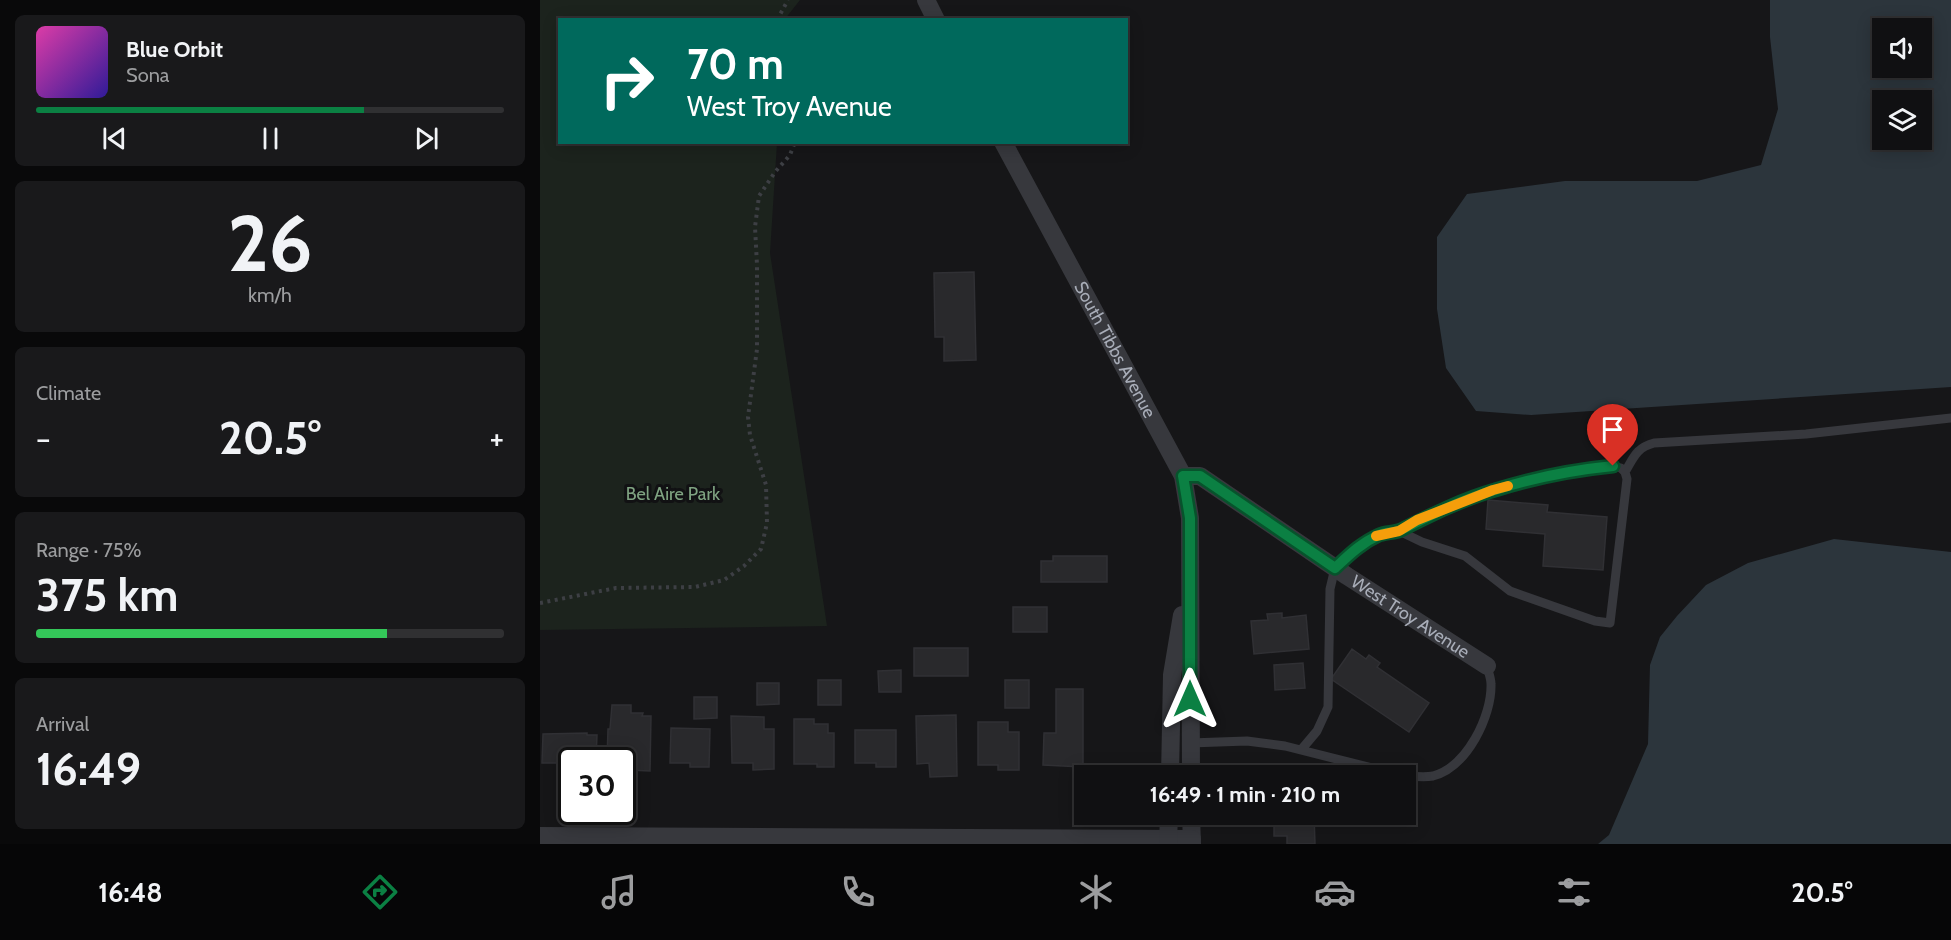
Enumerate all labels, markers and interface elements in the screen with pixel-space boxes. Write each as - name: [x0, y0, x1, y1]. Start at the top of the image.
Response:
- map controls: [1872, 18, 1932, 150]
- button: sound: [1872, 18, 1932, 78]
- text: Blue Orbit: [126, 36, 223, 63]
- text: 70 m: [687, 38, 784, 90]
- icon: right: [588, 42, 666, 120]
- text: Sona: [126, 63, 169, 87]
- text: West Troy Avenue: [687, 90, 892, 123]
- button: layers: [1872, 90, 1932, 150]
- icon: previous: [98, 122, 131, 155]
- icon: pause: [254, 122, 287, 155]
- icon: next: [410, 122, 443, 155]
- text: 26: [227, 196, 313, 291]
- street label: South Tibbs Avenue: [1069, 278, 1161, 422]
- text: km/h: [248, 283, 292, 307]
- text: Climate: [36, 381, 101, 405]
- pin: [1587, 404, 1638, 466]
- text: 20.5°: [219, 411, 321, 465]
- icon: arrive: [1596, 413, 1629, 446]
- text: −: [36, 418, 51, 458]
- text: +: [489, 418, 504, 458]
- park label: Bel Aire Park: [626, 483, 721, 505]
- text: Range · 75%: [36, 538, 142, 562]
- text: 375 km: [36, 568, 178, 622]
- street label: West Troy Avenue: [1347, 570, 1474, 663]
- position arrow: [1158, 667, 1222, 731]
- text: Arrival: [36, 712, 89, 736]
- text: 16:49: [36, 742, 141, 796]
- speed limit sign: 30: [558, 747, 636, 825]
- text: 16:49 · 1 min · 210 m: [1150, 781, 1340, 808]
- icon: directions: [359, 871, 401, 913]
- icon: music: [598, 871, 640, 913]
- icon: phone: [837, 871, 879, 913]
- icon: climate: [1075, 871, 1117, 913]
- icon: car: [1314, 871, 1356, 913]
- icon: filters: [1553, 871, 1595, 913]
- text: 16:48: [98, 876, 163, 909]
- text: 20.5°: [1791, 876, 1853, 909]

